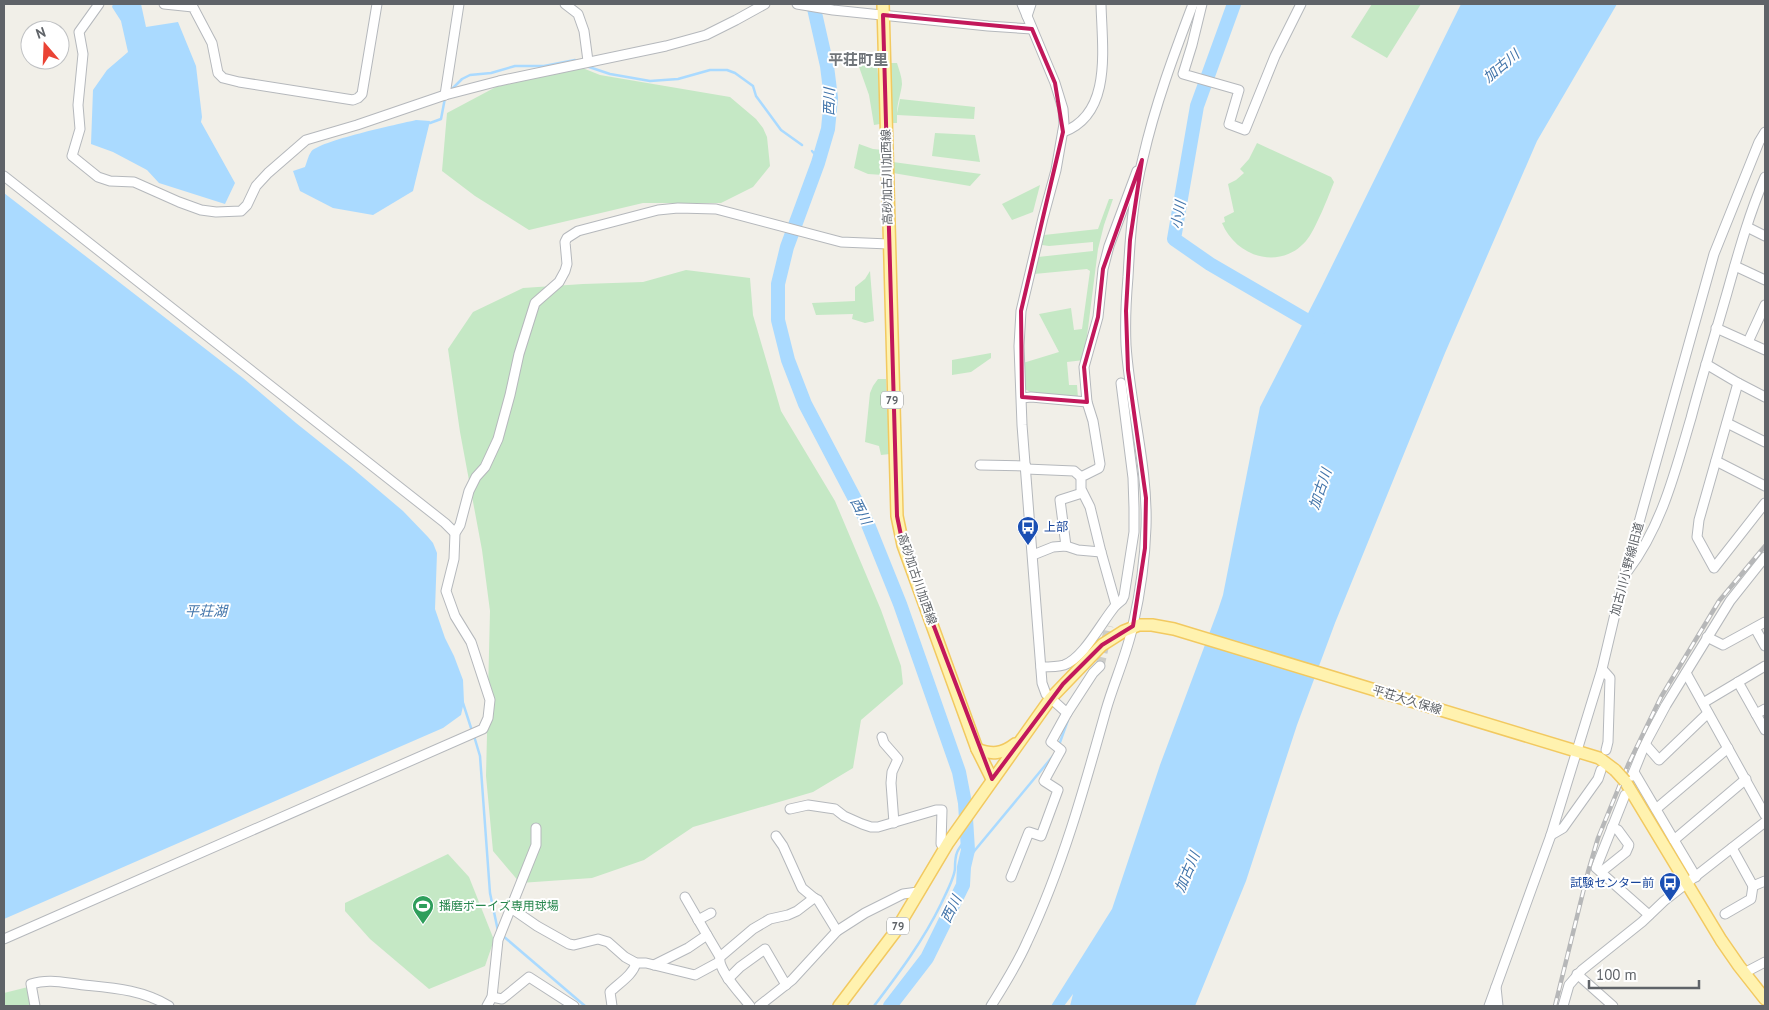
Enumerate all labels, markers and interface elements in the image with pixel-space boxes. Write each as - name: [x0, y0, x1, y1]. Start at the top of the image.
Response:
- north arrow: [20, 20, 70, 70]
- text: N: [33, 23, 48, 43]
- water label: 加古川: [1479, 44, 1524, 86]
- district label: 平荘町里: [828, 50, 888, 69]
- water label: 西川: [820, 86, 838, 116]
- street label: 高砂加古川加西線: [878, 129, 895, 225]
- water label: 小川: [1167, 198, 1190, 230]
- road number: 79: [881, 392, 903, 408]
- water label: 加古川: [1305, 464, 1336, 512]
- water label: 西川: [847, 494, 876, 529]
- bus stop icon: 上部: [1016, 515, 1040, 546]
- place label: 上部: [1044, 519, 1068, 534]
- street label: 加古川小野線旧道: [1607, 521, 1646, 617]
- street label: 高砂加古川加西線: [895, 531, 940, 627]
- water label: 平荘湖: [185, 602, 229, 620]
- street label: 平荘大久保線: [1371, 682, 1444, 717]
- water label: 加古川: [1171, 847, 1204, 895]
- bus stop icon: 試験センター前: [1658, 871, 1682, 902]
- place label: 試験センター前: [1570, 875, 1654, 890]
- water label: 西川: [937, 891, 966, 926]
- sports icon: 播磨ボーイズ専用球場: [411, 894, 435, 925]
- place label: 播磨ボーイズ専用球場: [439, 898, 559, 913]
- road number: 79: [887, 918, 909, 934]
- scale bar: [1589, 958, 1699, 990]
- text: 100 m: [1596, 965, 1637, 984]

